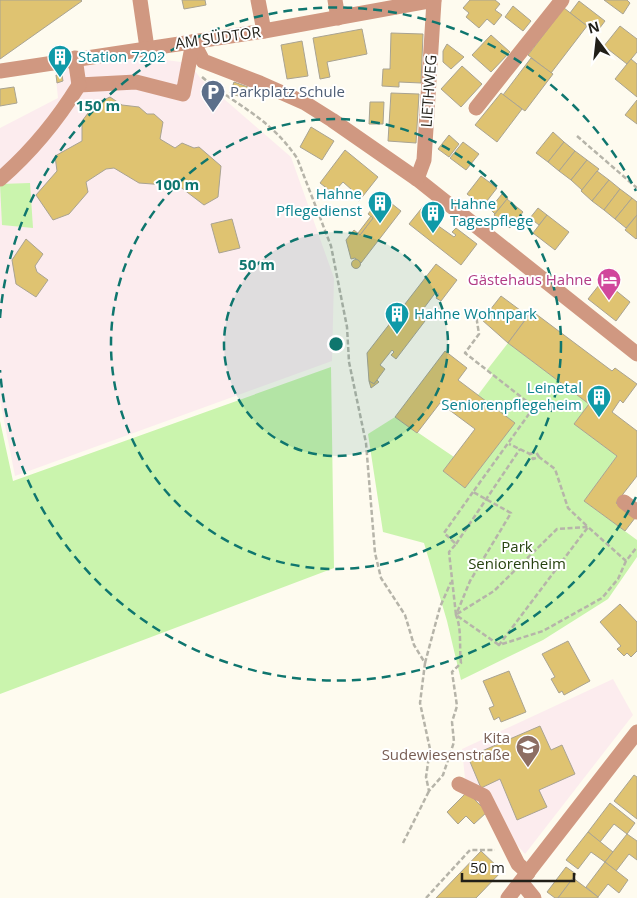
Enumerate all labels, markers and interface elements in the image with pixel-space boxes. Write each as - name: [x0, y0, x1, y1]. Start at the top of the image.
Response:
- north arrow: [572, 15, 622, 65]
- text: N: [586, 16, 601, 38]
- street label: AM SÜDTOR: [174, 21, 263, 53]
- building icon: Station 7202: [47, 44, 73, 78]
- place label: Station 7202: [78, 46, 165, 66]
- street label: LIETHWEG: [415, 54, 441, 128]
- parking icon: Parkplatz Schule: [200, 79, 226, 113]
- place label: Parkplatz Schule: [230, 81, 345, 101]
- text: 150 m: [76, 95, 120, 115]
- text: 100 m: [155, 174, 199, 194]
- place label: Hahne Pflegedienst: [276, 183, 362, 220]
- building icon: Hahne Pflegedienst: [367, 190, 393, 224]
- place label: Hahne Tagespflege: [450, 193, 533, 230]
- building icon: Hahne Tagespflege: [420, 200, 446, 234]
- text: 50 m: [239, 254, 275, 274]
- hotel icon: Gästehaus Hahne: [596, 267, 622, 301]
- place label: Gästehaus Hahne: [468, 269, 592, 289]
- building icon: Hahne Wohnpark: [384, 301, 410, 335]
- place label: Hahne Wohnpark: [414, 303, 537, 323]
- centre of rings: [327, 335, 345, 353]
- place label: Leinetal Seniorenpflegeheim: [441, 377, 582, 414]
- building icon: Leinetal Seniorenpflegeheim: [586, 384, 612, 418]
- park label: Park Seniorenheim: [468, 536, 566, 573]
- place label: Kita Sudewiesenstraße: [382, 727, 510, 764]
- school or university icon: Kita Sudewiesenstraße: [515, 734, 541, 768]
- scale bar: [462, 850, 574, 882]
- text: 50 m: [470, 857, 505, 877]

